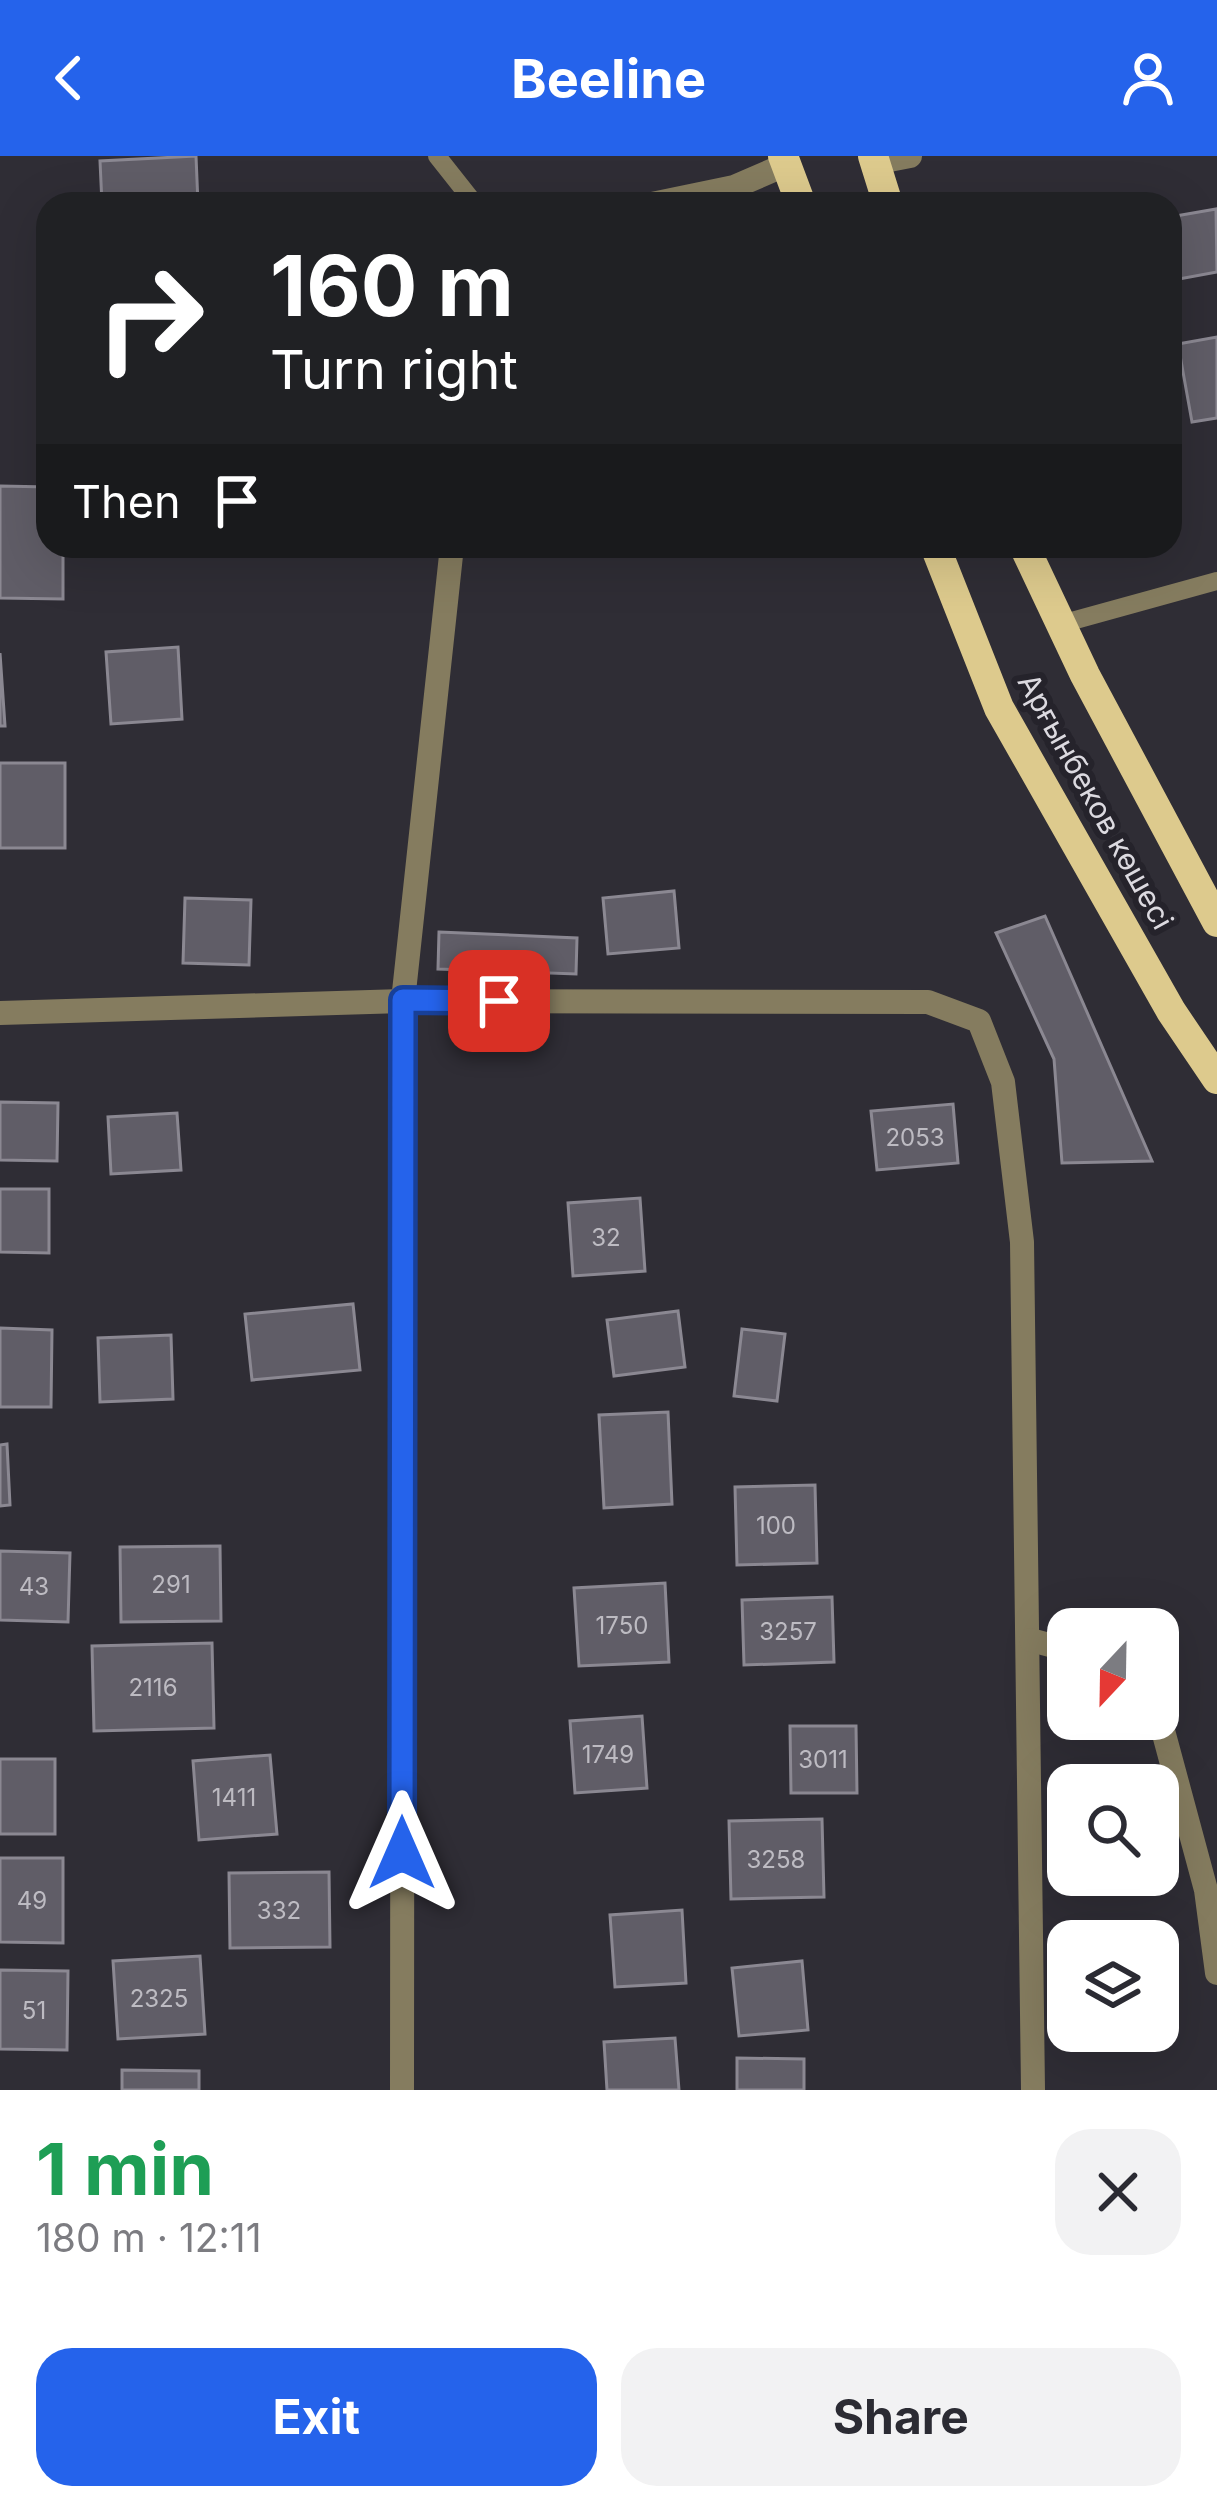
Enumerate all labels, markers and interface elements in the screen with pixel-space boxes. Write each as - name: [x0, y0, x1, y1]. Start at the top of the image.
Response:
- icon: back: [36, 45, 102, 111]
- icon: person: [1115, 45, 1181, 111]
- text: Beeline: [511, 46, 706, 111]
- text: 160 m: [270, 235, 514, 336]
- icon: right: [72, 240, 228, 396]
- text: Turn right: [270, 337, 518, 402]
- icon: arrive: [204, 468, 270, 534]
- text: Then: [72, 474, 180, 529]
- street label: Арғынбеков көшесі: [1011, 667, 1181, 935]
- pin: [448, 950, 550, 1052]
- icon: arrive: [466, 968, 532, 1034]
- house number: 2053: [885, 1123, 945, 1152]
- house number: 32: [591, 1223, 621, 1252]
- house number: 100: [756, 1511, 796, 1540]
- house number: 291: [151, 1570, 191, 1599]
- house number: 43: [19, 1572, 49, 1601]
- north arrow: [1047, 1608, 1179, 1740]
- map controls: [1047, 1608, 1179, 2052]
- house number: 1750: [596, 1611, 648, 1640]
- house number: 3257: [759, 1617, 817, 1646]
- house number: 2116: [128, 1673, 178, 1702]
- house number: 1749: [582, 1740, 634, 1769]
- house number: 3011: [798, 1745, 848, 1774]
- button: search: [1047, 1764, 1179, 1896]
- house number: 1411: [212, 1783, 256, 1812]
- position arrow: [339, 1790, 465, 1916]
- house number: 3258: [747, 1845, 805, 1874]
- house number: 49: [17, 1886, 47, 1915]
- house number: 332: [257, 1896, 301, 1925]
- button: layers: [1047, 1920, 1179, 2052]
- house number: 2325: [130, 1984, 188, 2013]
- house number: 51: [22, 1996, 46, 2025]
- text: 1 min: [36, 2125, 214, 2212]
- button: close: [1055, 2129, 1181, 2255]
- text: 180 m · 12:11: [36, 2214, 262, 2261]
- button: Exit: [36, 2348, 597, 2486]
- button: Share: [621, 2348, 1181, 2486]

